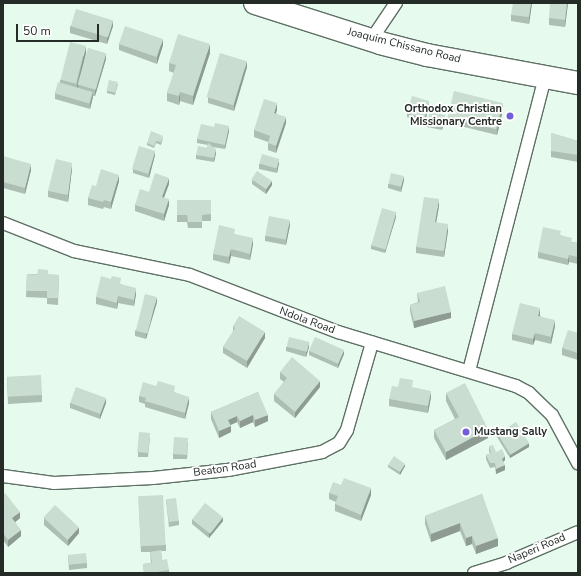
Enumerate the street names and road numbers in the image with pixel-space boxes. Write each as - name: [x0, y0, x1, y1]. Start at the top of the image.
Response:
- street label: Joaquim Chissano Road: [346, 26, 462, 66]
- street label: Ndola Road: [277, 305, 337, 337]
- street label: Beaton Road: [193, 458, 257, 480]
- street label: Naperi Road: [506, 531, 568, 567]

